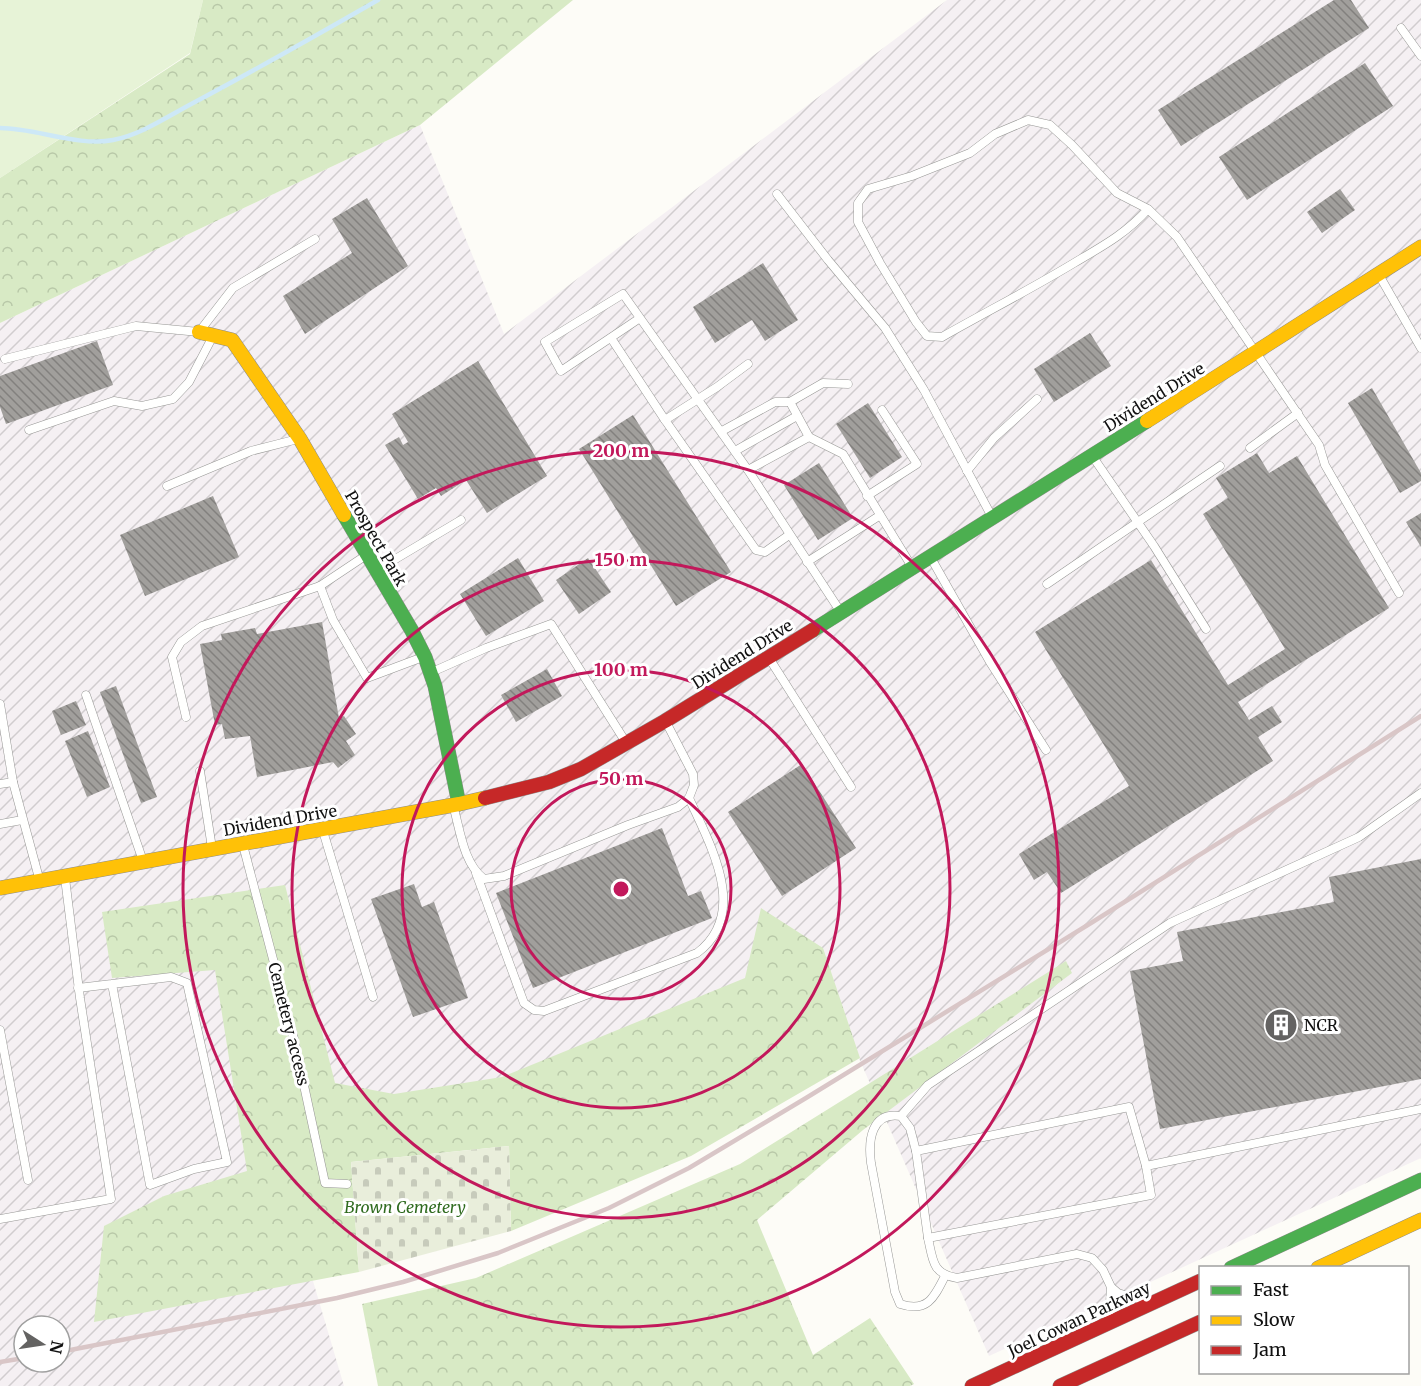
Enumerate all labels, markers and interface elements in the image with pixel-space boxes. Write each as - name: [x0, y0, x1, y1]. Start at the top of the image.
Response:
- street label: Dividend Drive: [1100, 358, 1208, 436]
- text: 200 m: [593, 439, 649, 462]
- street label: Prospect Park: [341, 487, 412, 590]
- text: 150 m: [595, 548, 647, 571]
- street label: Dividend Drive: [688, 615, 796, 693]
- text: 100 m: [594, 658, 648, 681]
- text: 50 m: [599, 767, 643, 790]
- street label: Dividend Drive: [222, 800, 338, 840]
- centre of rings: [611, 879, 631, 899]
- street label: Cemetery access: [264, 960, 314, 1088]
- building icon: NCR: [1263, 1007, 1299, 1043]
- place label: NCR: [1304, 1015, 1339, 1035]
- park label: Brown Cemetery: [344, 1197, 466, 1217]
- legend: [1199, 1266, 1409, 1374]
- street label: Joel Cowan Parkway: [1004, 1277, 1154, 1361]
- text: Fast: [1253, 1278, 1289, 1301]
- text: Slow: [1253, 1308, 1296, 1331]
- north arrow: [12, 1314, 72, 1374]
- text: Jam: [1252, 1338, 1287, 1361]
- text: N: [46, 1339, 68, 1356]

